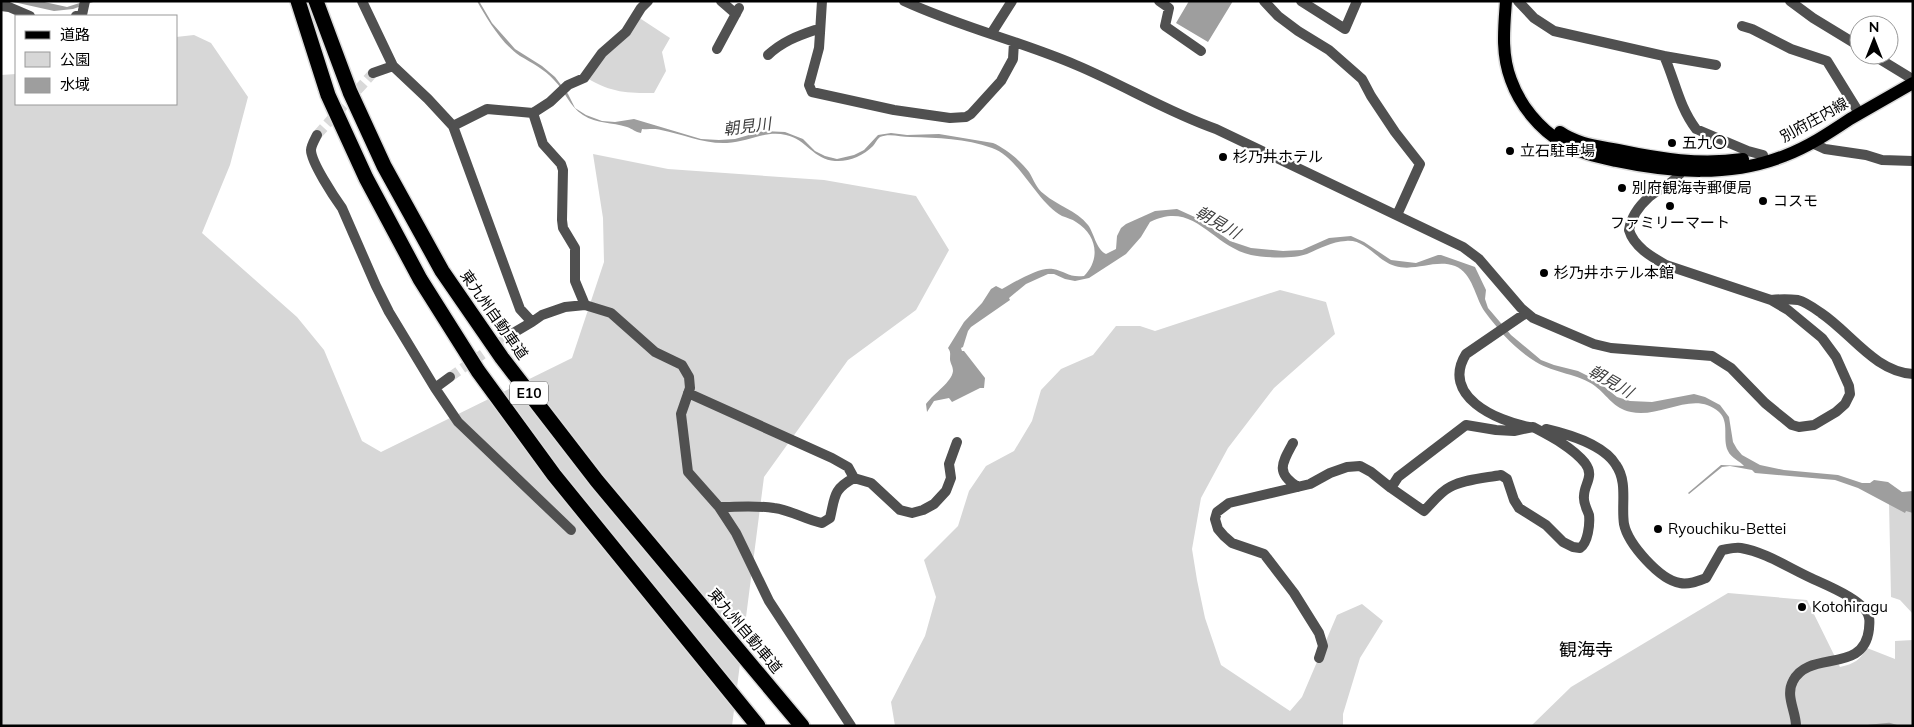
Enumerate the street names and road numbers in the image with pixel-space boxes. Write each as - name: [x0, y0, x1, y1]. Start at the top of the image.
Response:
- street label: 別府庄内線: [1776, 93, 1851, 146]
- street label: 東九州自動車道: [457, 266, 532, 363]
- road number: E10: [510, 382, 548, 404]
- street label: 東九州自動車道: [704, 584, 786, 677]

